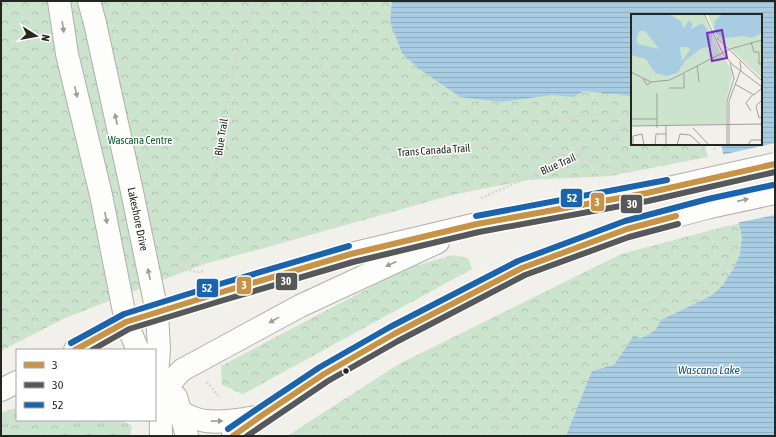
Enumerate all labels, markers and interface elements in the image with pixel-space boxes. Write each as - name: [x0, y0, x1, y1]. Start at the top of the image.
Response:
- inset map: [631, 14, 762, 145]
- north arrow: [16, 16, 56, 56]
- one-way arrow: [60, 21, 66, 33]
- text: N: [39, 34, 52, 42]
- one-way arrow: [74, 85, 80, 98]
- one-way arrow: [113, 113, 119, 125]
- street label: Blue Trail: [212, 117, 230, 157]
- park label: Wascana Centre: [108, 134, 172, 146]
- street label: Trans Canada Trail: [397, 141, 471, 159]
- street label: Blue Trail: [538, 151, 578, 177]
- street label: Lakeshore Drive: [125, 186, 151, 252]
- line badge: 52: [560, 188, 583, 208]
- text: 52: [567, 192, 577, 204]
- line badge: 3: [590, 192, 605, 212]
- line badge: 30: [620, 194, 643, 214]
- text: 3: [594, 196, 600, 208]
- one-way arrow: [736, 196, 749, 202]
- text: 30: [627, 198, 637, 210]
- one-way arrow: [103, 212, 109, 224]
- one-way arrow: [386, 261, 397, 267]
- one-way arrow: [146, 268, 152, 280]
- line badge: 30: [275, 272, 298, 291]
- text: 30: [281, 275, 291, 287]
- line badge: 3: [236, 276, 252, 295]
- line badge: 52: [196, 278, 219, 298]
- text: 3: [241, 279, 247, 291]
- text: 52: [202, 282, 212, 294]
- one-way arrow: [268, 316, 280, 323]
- legend: [16, 349, 156, 421]
- text: 3: [52, 358, 58, 372]
- water label: Wascana Lake: [678, 363, 741, 377]
- unlabelled marker: [341, 366, 351, 376]
- text: 30: [52, 378, 64, 392]
- text: 52: [52, 398, 63, 412]
- one-way arrow: [211, 418, 224, 424]

